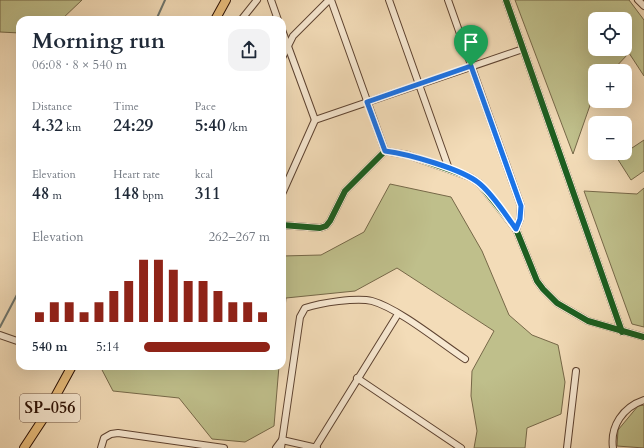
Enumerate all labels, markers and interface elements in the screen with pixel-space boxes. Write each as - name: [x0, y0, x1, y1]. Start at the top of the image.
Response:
- map controls: [588, 12, 632, 160]
- button: locate: [588, 12, 632, 56]
- pin: [454, 25, 488, 66]
- text: Morning run: [32, 26, 165, 56]
- button: share: [228, 29, 270, 71]
- icon: arrive: [460, 31, 482, 53]
- text: 06:08 · 8 × 540 m: [32, 56, 127, 74]
- button: +: [588, 64, 632, 108]
- text: Distance: [32, 99, 72, 114]
- text: Time: [113, 99, 139, 114]
- text: Pace: [195, 99, 216, 114]
- text: 4.32: [32, 114, 63, 137]
- text: 24:29: [113, 114, 153, 137]
- text: 5:40: [195, 114, 226, 137]
- button: −: [588, 116, 632, 160]
- text: km: [63, 120, 81, 135]
- text: /km: [226, 120, 247, 135]
- text: Elevation: [32, 167, 76, 182]
- text: Heart rate: [113, 167, 160, 182]
- text: kcal: [195, 167, 213, 182]
- text: 48: [32, 182, 49, 205]
- text: 148: [113, 182, 139, 205]
- text: 311: [195, 182, 221, 205]
- text: m: [49, 188, 62, 203]
- text: bpm: [139, 188, 163, 203]
- text: Elevation: [32, 228, 84, 246]
- text: 262–267 m: [208, 228, 270, 246]
- text: 540 m: [32, 338, 67, 356]
- text: 5:14: [96, 338, 119, 356]
- road number: SP-056: [20, 394, 80, 422]

